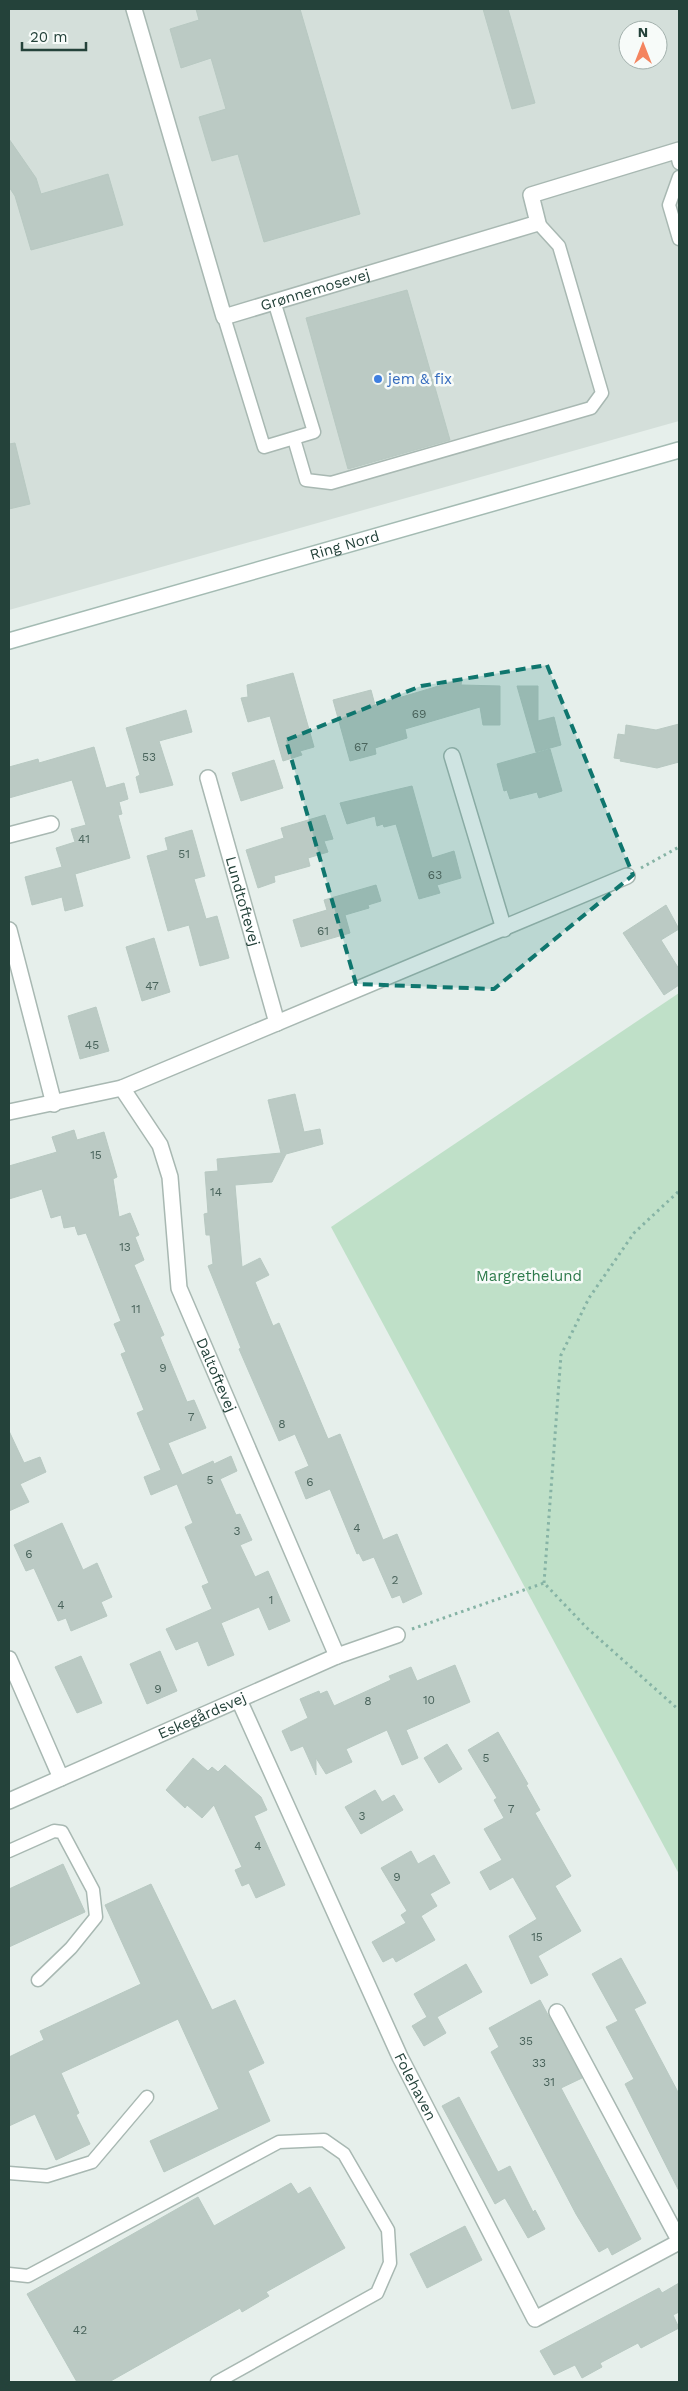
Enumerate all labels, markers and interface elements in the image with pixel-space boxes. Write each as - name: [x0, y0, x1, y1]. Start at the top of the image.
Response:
- scale bar: [22, 20, 86, 52]
- north arrow: [618, 20, 668, 70]
- text: N: [638, 24, 648, 40]
- text: 20 m: [30, 28, 68, 46]
- street label: Grønnemosevej: [258, 265, 372, 315]
- place label: jem & fix: [386, 370, 452, 388]
- marker: jem & fix: [372, 373, 384, 385]
- street label: Ring Nord: [308, 527, 381, 564]
- house number: 69: [412, 707, 426, 721]
- house number: 67: [354, 740, 368, 754]
- house number: 53: [142, 750, 156, 764]
- house number: 41: [78, 832, 90, 846]
- house number: 51: [178, 847, 190, 861]
- street label: Lundtoftevej: [222, 854, 264, 948]
- house number: 63: [428, 868, 442, 882]
- house number: 61: [317, 924, 329, 938]
- house number: 47: [145, 979, 159, 993]
- house number: 45: [85, 1038, 99, 1052]
- house number: 15: [90, 1148, 102, 1162]
- house number: 14: [210, 1185, 222, 1199]
- house number: 13: [119, 1240, 131, 1254]
- park label: Margrethelund: [476, 1267, 582, 1285]
- house number: 11: [131, 1302, 141, 1316]
- street label: Daltoftevej: [192, 1335, 240, 1415]
- house number: 9: [159, 1361, 167, 1375]
- house number: 7: [188, 1410, 195, 1424]
- house number: 8: [278, 1417, 286, 1431]
- house number: 5: [207, 1473, 214, 1487]
- house number: 6: [306, 1475, 314, 1489]
- house number: 4: [353, 1521, 361, 1535]
- house number: 3: [234, 1524, 241, 1538]
- house number: 6: [25, 1547, 33, 1561]
- house number: 2: [392, 1573, 399, 1587]
- house number: 1: [269, 1593, 273, 1607]
- house number: 4: [57, 1598, 65, 1612]
- house number: 9: [154, 1682, 162, 1696]
- street label: Eskegårdsvej: [155, 1688, 249, 1743]
- house number: 10: [423, 1693, 435, 1707]
- house number: 8: [364, 1694, 372, 1708]
- house number: 5: [483, 1751, 490, 1765]
- house number: 7: [508, 1802, 515, 1816]
- house number: 3: [359, 1809, 366, 1823]
- house number: 4: [254, 1839, 262, 1853]
- house number: 9: [393, 1870, 401, 1884]
- house number: 15: [531, 1930, 543, 1944]
- house number: 35: [519, 2034, 533, 2048]
- street label: Folehaven: [390, 2050, 440, 2124]
- house number: 33: [532, 2056, 546, 2070]
- house number: 31: [543, 2075, 555, 2089]
- house number: 42: [73, 2323, 87, 2337]

